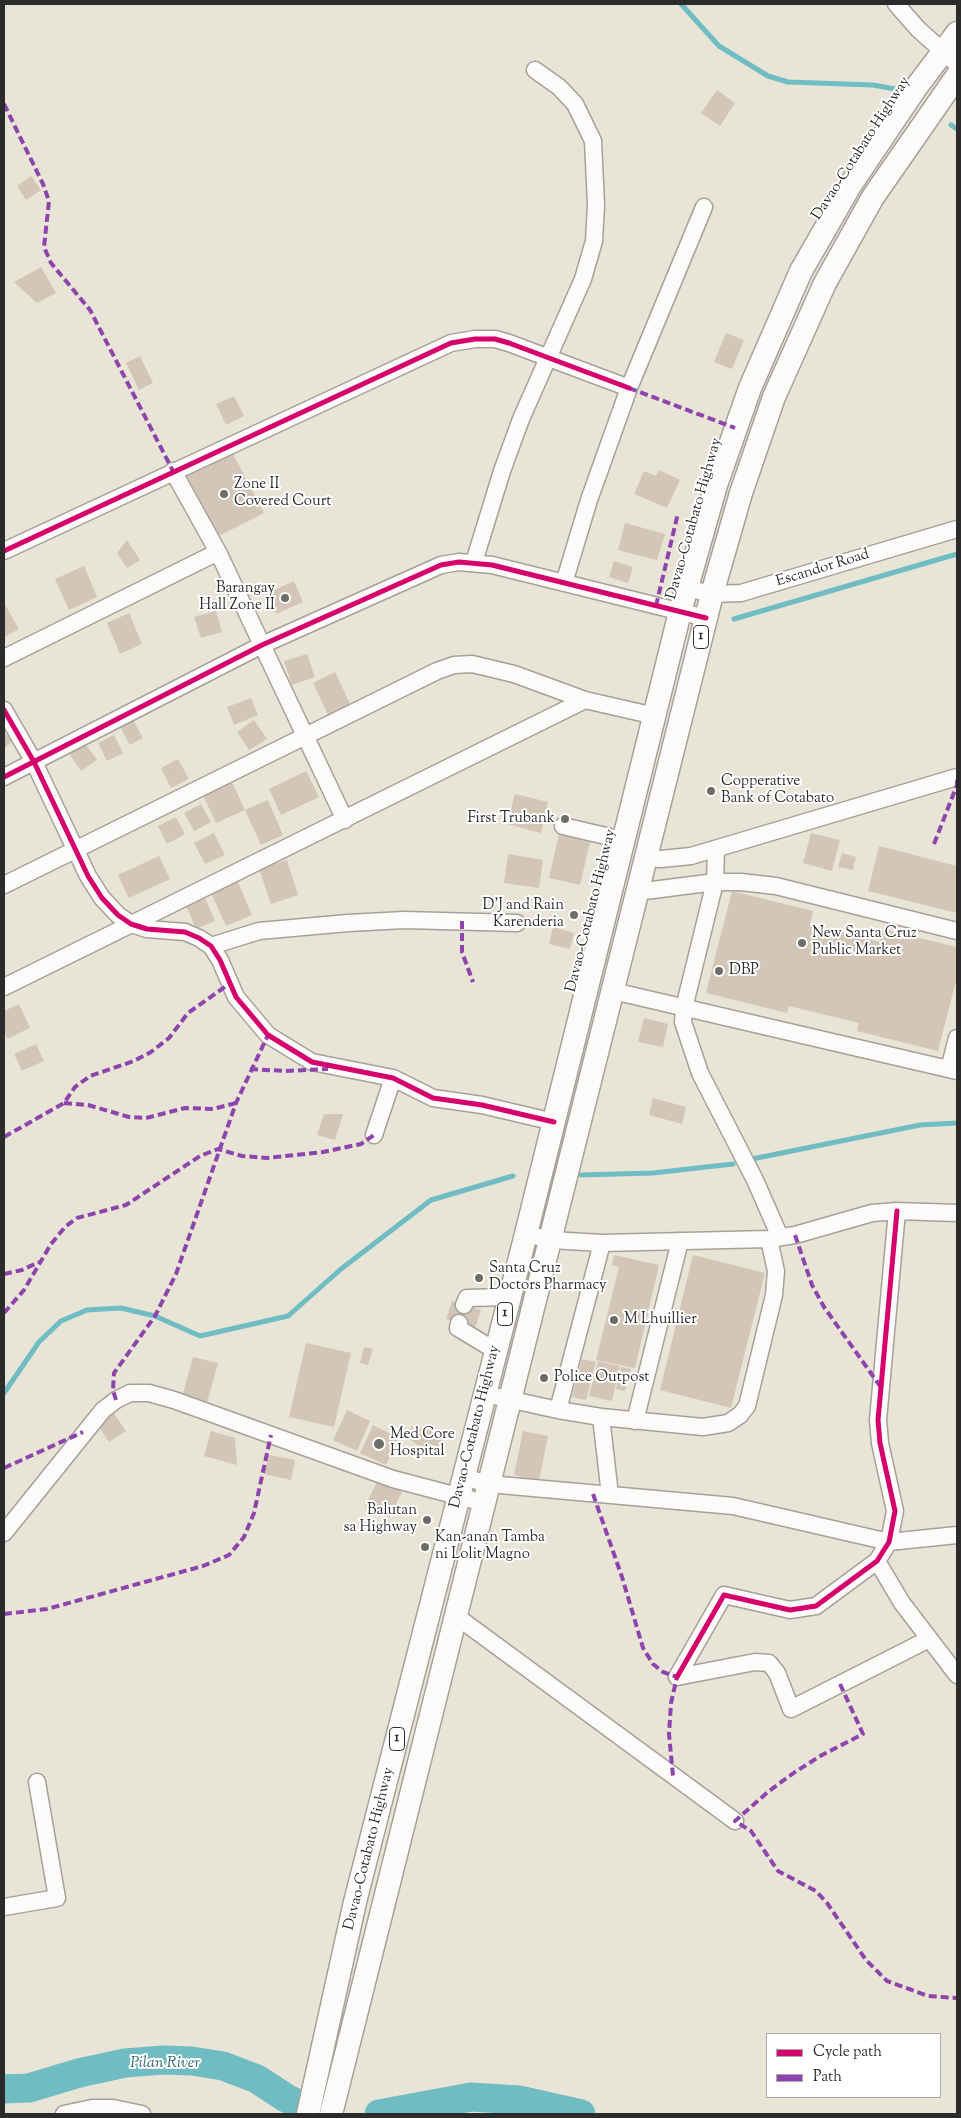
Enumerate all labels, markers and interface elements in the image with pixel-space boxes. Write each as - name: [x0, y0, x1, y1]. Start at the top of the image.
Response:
- street label: Davao-Cotabato Highway: [809, 74, 915, 224]
- street label: Davao-Cotabato Highway: [663, 436, 727, 602]
- place label: Zone II Covered Court: [234, 476, 331, 511]
- marker: Zone II Covered Court: [218, 488, 230, 500]
- street label: Escandor Road: [774, 546, 872, 592]
- place label: Barangay Hall Zone II: [199, 580, 275, 615]
- marker: Barangay Hall Zone II: [279, 592, 291, 604]
- road number: 1: [694, 626, 708, 649]
- place label: Copperative Bank of Cotabato: [721, 773, 834, 808]
- marker: Copperative Bank of Cotabato: [705, 785, 717, 797]
- place label: First Trubank: [467, 810, 555, 828]
- marker: First Trubank: [559, 813, 571, 825]
- street label: Davao-Cotabato Highway: [563, 828, 621, 994]
- place label: D'J and Rain Karenderia: [483, 897, 564, 932]
- marker: D'J and Rain Karenderia: [568, 909, 580, 921]
- place label: New Santa Cruz Public Market: [812, 925, 917, 960]
- marker: New Santa Cruz Public Market: [796, 937, 808, 949]
- place label: DBP: [729, 962, 759, 980]
- marker: DBP: [713, 965, 725, 977]
- place label: Santa Cruz Doctors Pharmacy: [489, 1260, 606, 1295]
- marker: Santa Cruz Doctors Pharmacy: [473, 1272, 485, 1284]
- road number: 1: [498, 1302, 512, 1326]
- place label: M Lhuillier: [624, 1311, 697, 1329]
- marker: M Lhuillier: [608, 1314, 620, 1326]
- street label: Davao-Cotabato Highway: [447, 1344, 505, 1510]
- place label: Police Outpost: [554, 1369, 649, 1387]
- marker: Police Outpost: [538, 1372, 550, 1384]
- place label: Med Core Hospital: [390, 1426, 455, 1461]
- marker: Med Core Hospital: [372, 1437, 386, 1451]
- place label: Balutan sa Highway: [344, 1502, 417, 1537]
- marker: Balutan sa Highway: [421, 1514, 433, 1526]
- place label: Kan-anan Tamba ni Lolit Magno: [435, 1529, 545, 1564]
- marker: Kan-anan Tamba ni Lolit Magno: [419, 1541, 431, 1553]
- road number: 1: [390, 1728, 404, 1750]
- street label: Davao-Cotabato Highway: [341, 1766, 399, 1932]
- legend: [766, 2033, 941, 2098]
- text: Cycle path: [813, 2042, 882, 2063]
- water label: Pilan River: [130, 2054, 200, 2074]
- text: Path: [813, 2067, 842, 2088]

